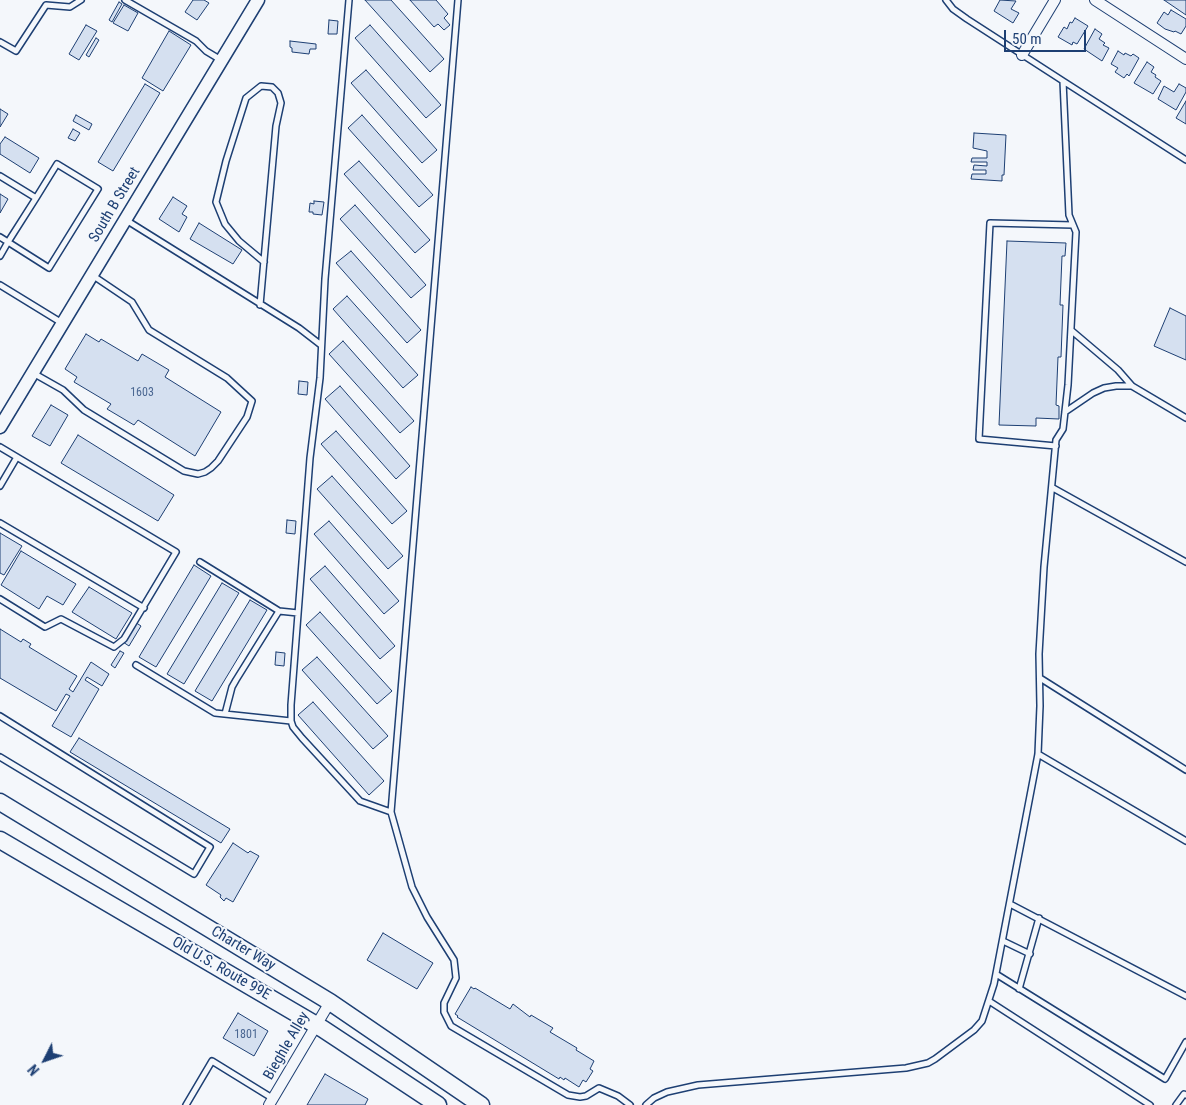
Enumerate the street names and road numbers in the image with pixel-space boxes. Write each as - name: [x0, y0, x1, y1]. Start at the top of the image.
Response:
- street label: South B Street: [86, 164, 144, 246]
- street label: Charter Way: [208, 923, 278, 975]
- street label: Old U.S. Route 99E: [169, 934, 273, 1004]
- street label: Bieghle Alley: [260, 1009, 314, 1083]

